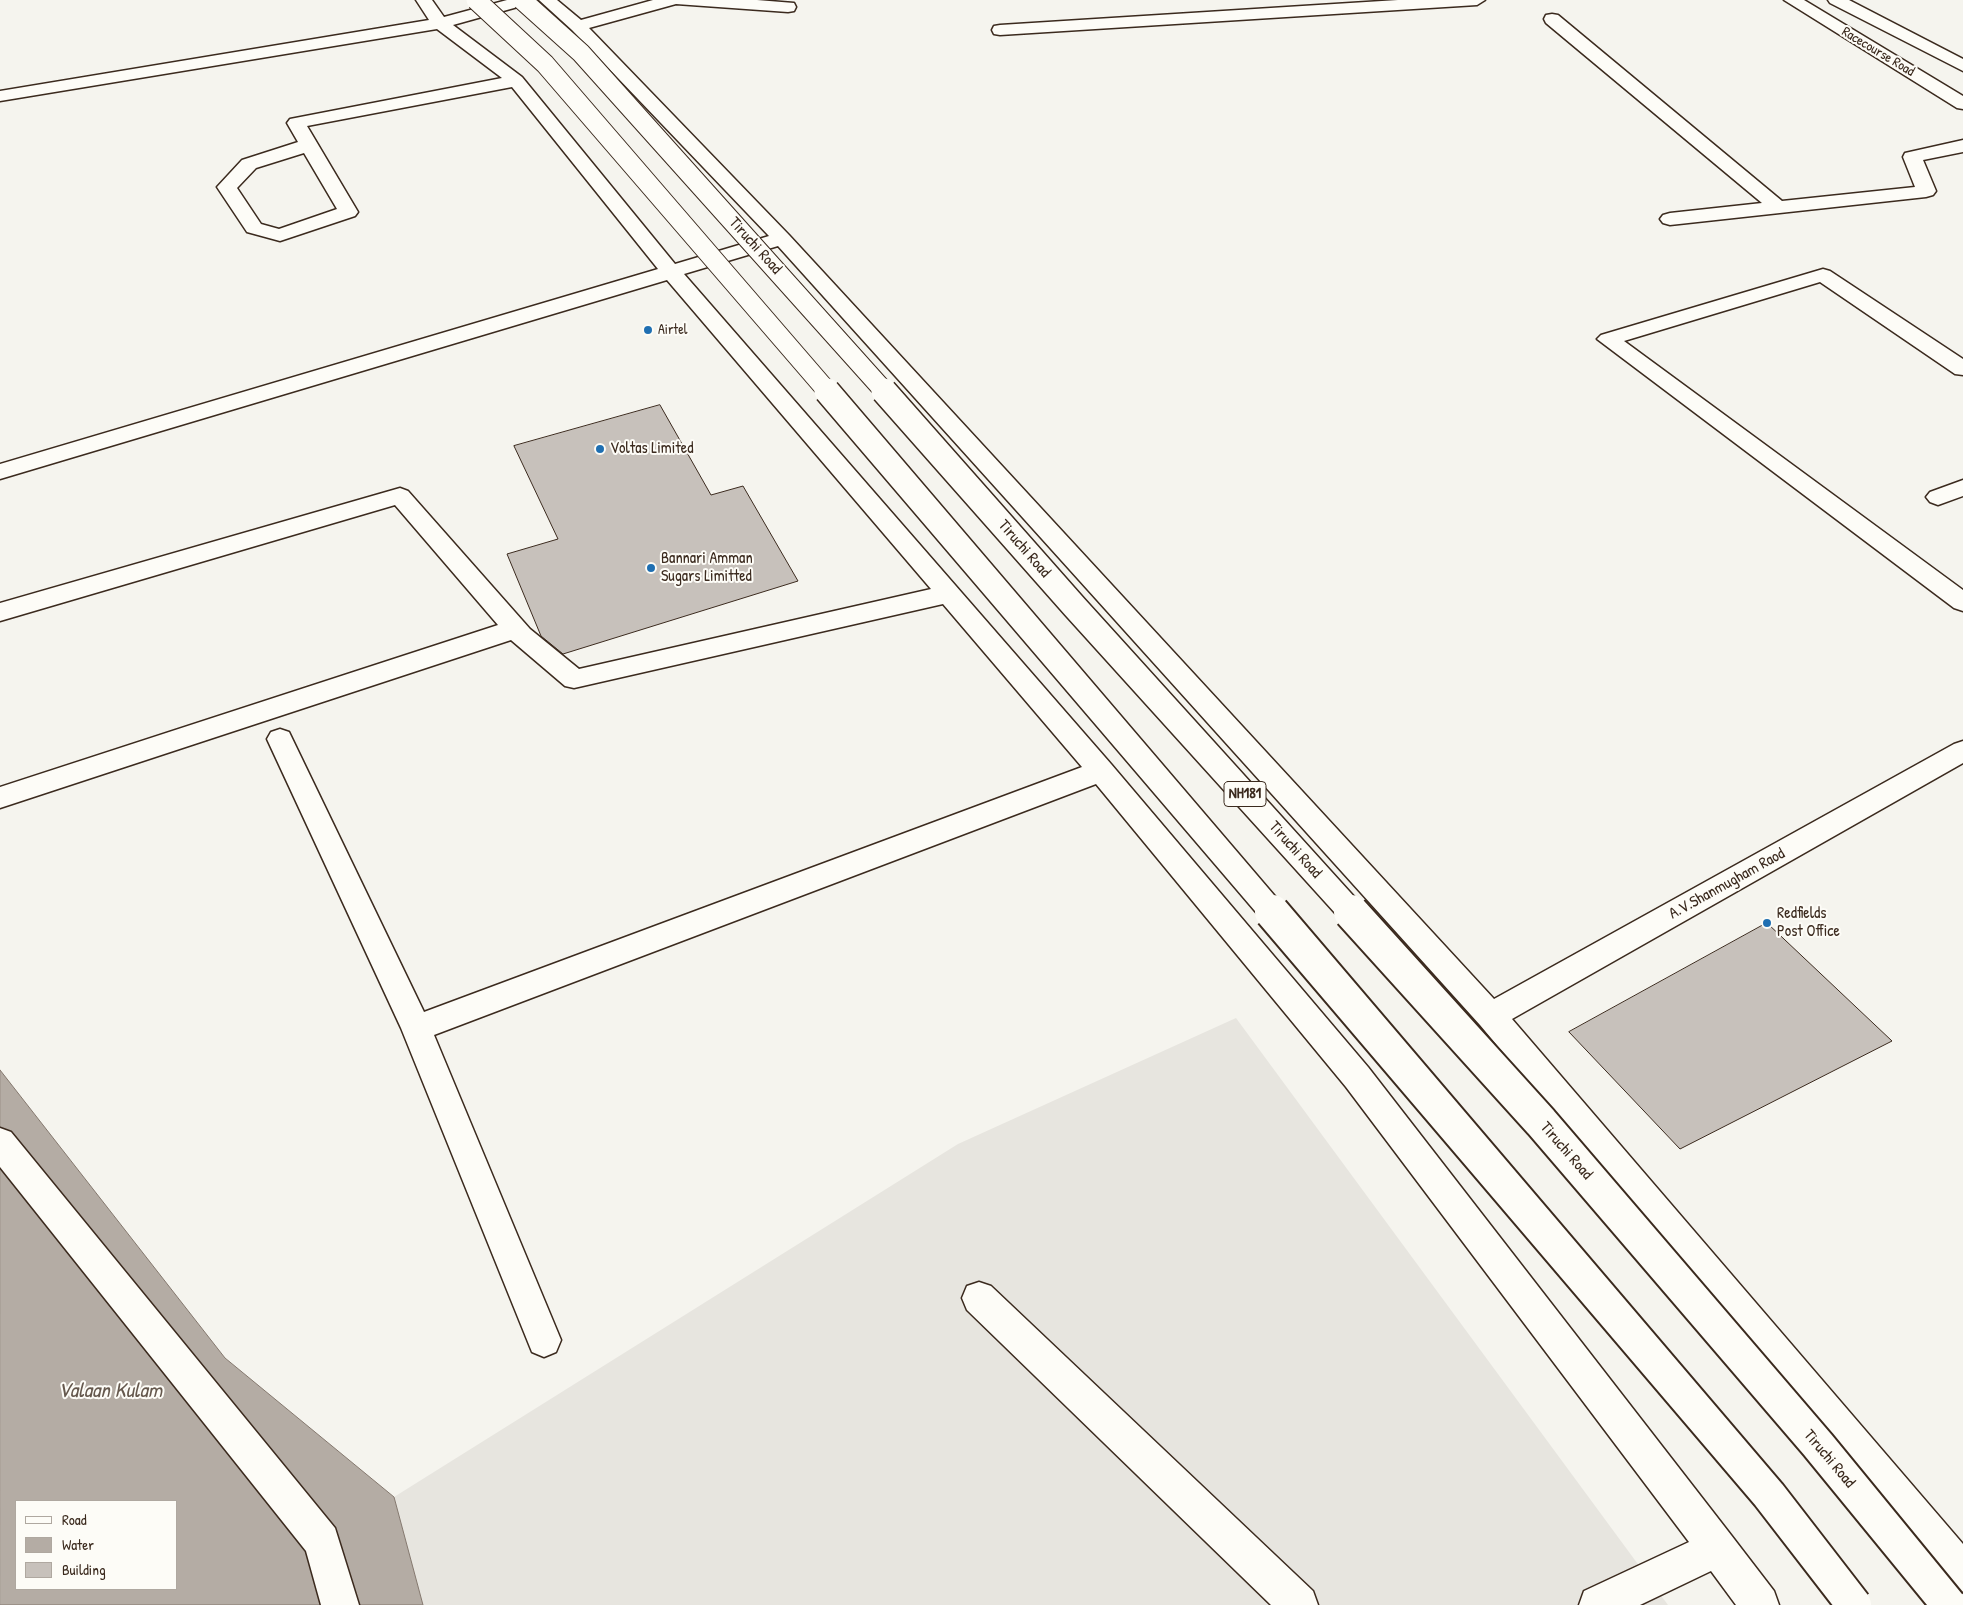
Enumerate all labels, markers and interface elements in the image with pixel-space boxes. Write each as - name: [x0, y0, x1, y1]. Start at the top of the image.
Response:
- street label: Racecourse Road: [1839, 24, 1917, 80]
- street label: Tiruchi Road: [724, 214, 786, 278]
- place label: Airtel: [658, 322, 687, 338]
- marker: Airtel: [642, 324, 654, 336]
- place label: Voltas Limited: [610, 439, 693, 459]
- marker: Voltas Limited: [594, 443, 606, 455]
- street label: Tiruchi Road: [994, 516, 1054, 582]
- place label: Bannari Amman Sugars Limitted: [661, 549, 753, 587]
- marker: Bannari Amman Sugars Limitted: [645, 562, 657, 574]
- road number: NH181: [1224, 782, 1266, 806]
- street label: Tiruchi Road: [1264, 818, 1326, 882]
- street label: A.V.Shanmugham Raod: [1666, 844, 1788, 924]
- place label: Redfields Post Office: [1777, 904, 1840, 942]
- marker: Redfields Post Office: [1761, 917, 1773, 929]
- street label: Tiruchi Road: [1536, 1118, 1596, 1184]
- water label: Valaan Kulam: [58, 1378, 162, 1404]
- street label: Tiruchi Road: [1799, 1426, 1859, 1492]
- legend: [15, 1500, 178, 1590]
- text: Road: [62, 1509, 87, 1530]
- text: Water: [62, 1534, 94, 1555]
- text: Building: [62, 1559, 106, 1580]

